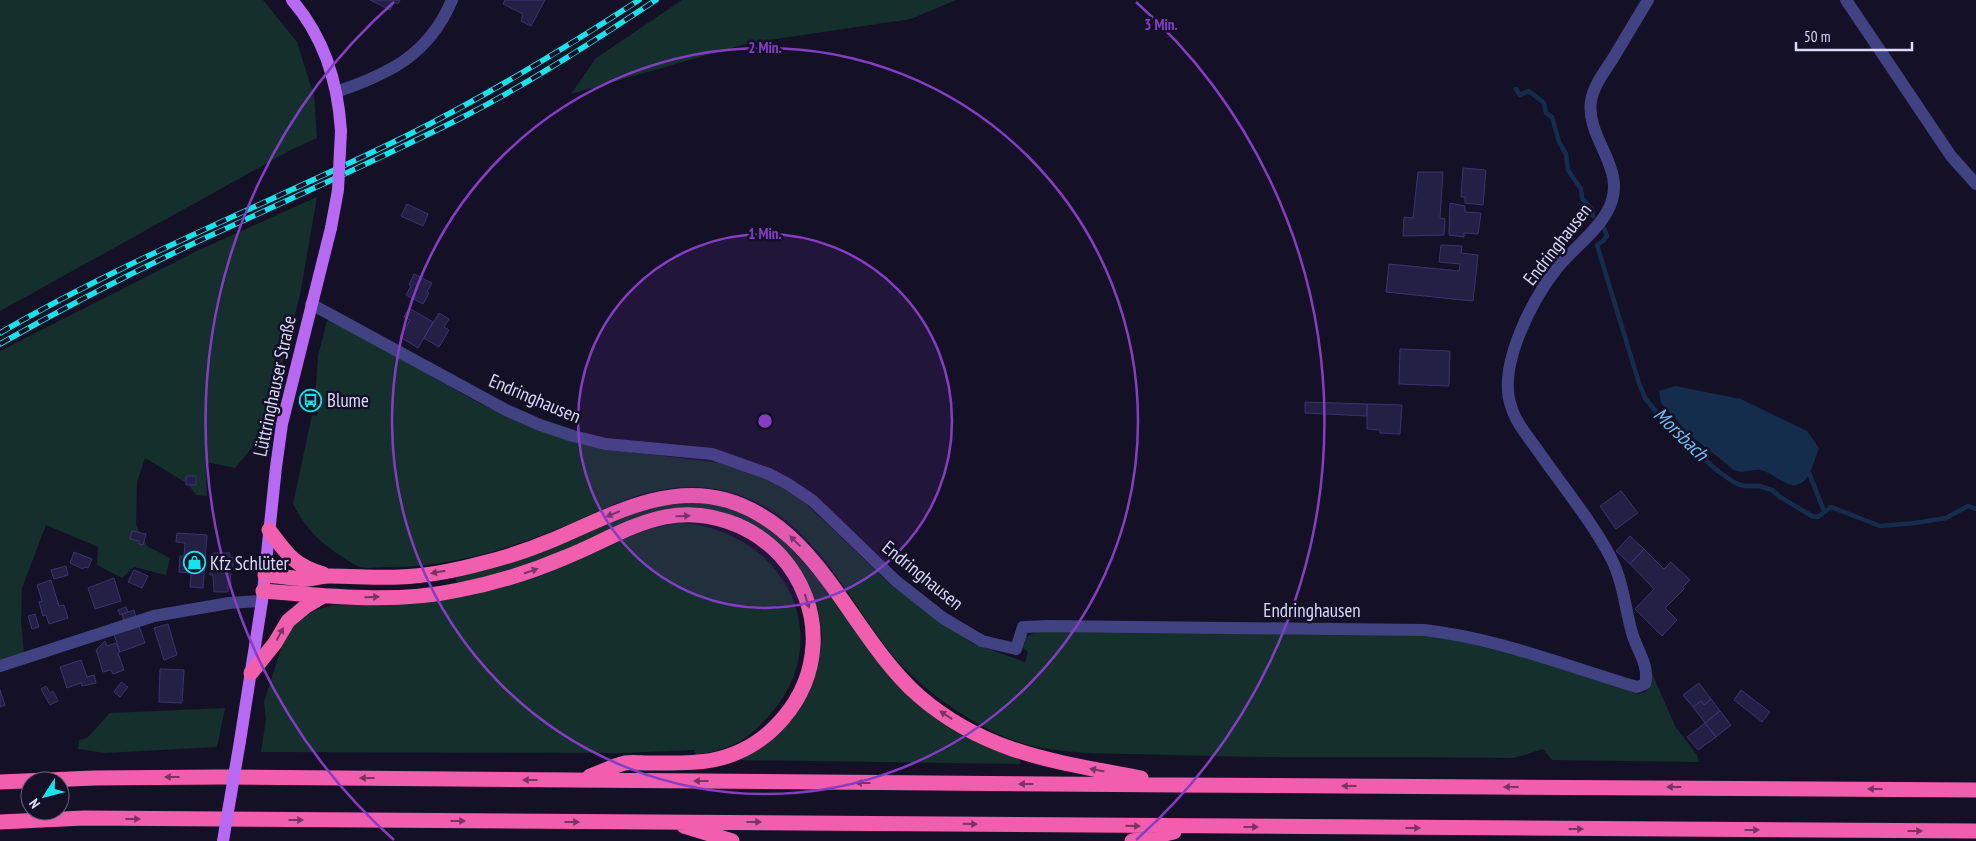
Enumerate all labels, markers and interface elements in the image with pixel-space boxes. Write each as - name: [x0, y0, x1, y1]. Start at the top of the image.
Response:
- text: 3 Min.: [1144, 15, 1178, 34]
- scale bar: [1796, 20, 1912, 52]
- text: 50 m: [1804, 27, 1830, 46]
- text: 2 Min.: [748, 38, 782, 57]
- street label: Endringhausen: [1518, 198, 1596, 290]
- text: 1 Min.: [748, 224, 782, 243]
- street label: Lüttringhauser Straße: [247, 313, 301, 459]
- street label: Endringhausen: [485, 368, 585, 428]
- bus stop icon: Blume: [299, 388, 323, 412]
- place label: Blume: [327, 388, 369, 412]
- water label: Morsbach: [1648, 402, 1715, 467]
- centre of rings: [756, 412, 774, 430]
- one-way arrow: [605, 511, 620, 518]
- one-way arrow: [675, 511, 691, 519]
- one-way arrow: [789, 535, 801, 547]
- street label: Endringhausen: [878, 535, 968, 615]
- shop icon: Kfz Schlüter: [182, 551, 206, 575]
- place label: Kfz Schlüter: [210, 551, 290, 575]
- one-way arrow: [524, 567, 539, 575]
- one-way arrow: [430, 568, 446, 576]
- one-way arrow: [364, 593, 380, 601]
- one-way arrow: [804, 594, 811, 609]
- street label: Endringhausen: [1263, 598, 1361, 622]
- one-way arrow: [276, 626, 284, 641]
- one-way arrow: [939, 710, 952, 720]
- one-way arrow: [1089, 765, 1105, 773]
- north arrow: [20, 771, 70, 821]
- one-way arrow: [163, 774, 179, 782]
- one-way arrow: [359, 774, 375, 782]
- one-way arrow: [522, 776, 538, 784]
- one-way arrow: [692, 777, 708, 785]
- one-way arrow: [855, 779, 871, 787]
- one-way arrow: [1017, 780, 1033, 788]
- one-way arrow: [1341, 782, 1357, 790]
- one-way arrow: [1503, 783, 1519, 791]
- one-way arrow: [1666, 783, 1682, 791]
- one-way arrow: [1867, 785, 1883, 793]
- text: N: [25, 795, 44, 812]
- one-way arrow: [125, 815, 141, 823]
- one-way arrow: [288, 816, 304, 824]
- one-way arrow: [450, 817, 466, 825]
- one-way arrow: [564, 818, 580, 826]
- one-way arrow: [746, 818, 762, 826]
- one-way arrow: [963, 820, 979, 828]
- one-way arrow: [1125, 822, 1141, 830]
- one-way arrow: [1243, 823, 1259, 831]
- one-way arrow: [1406, 824, 1422, 832]
- one-way arrow: [1568, 825, 1584, 833]
- one-way arrow: [1744, 826, 1760, 834]
- one-way arrow: [1907, 827, 1923, 835]

